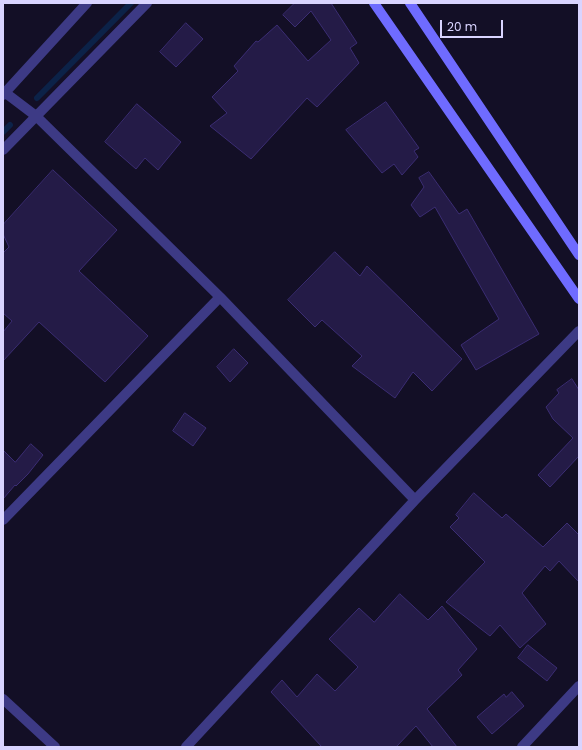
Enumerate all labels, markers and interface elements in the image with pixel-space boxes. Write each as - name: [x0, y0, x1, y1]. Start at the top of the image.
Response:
- scale bar: [442, 12, 505, 38]
- text: 20 m: [447, 18, 477, 35]

